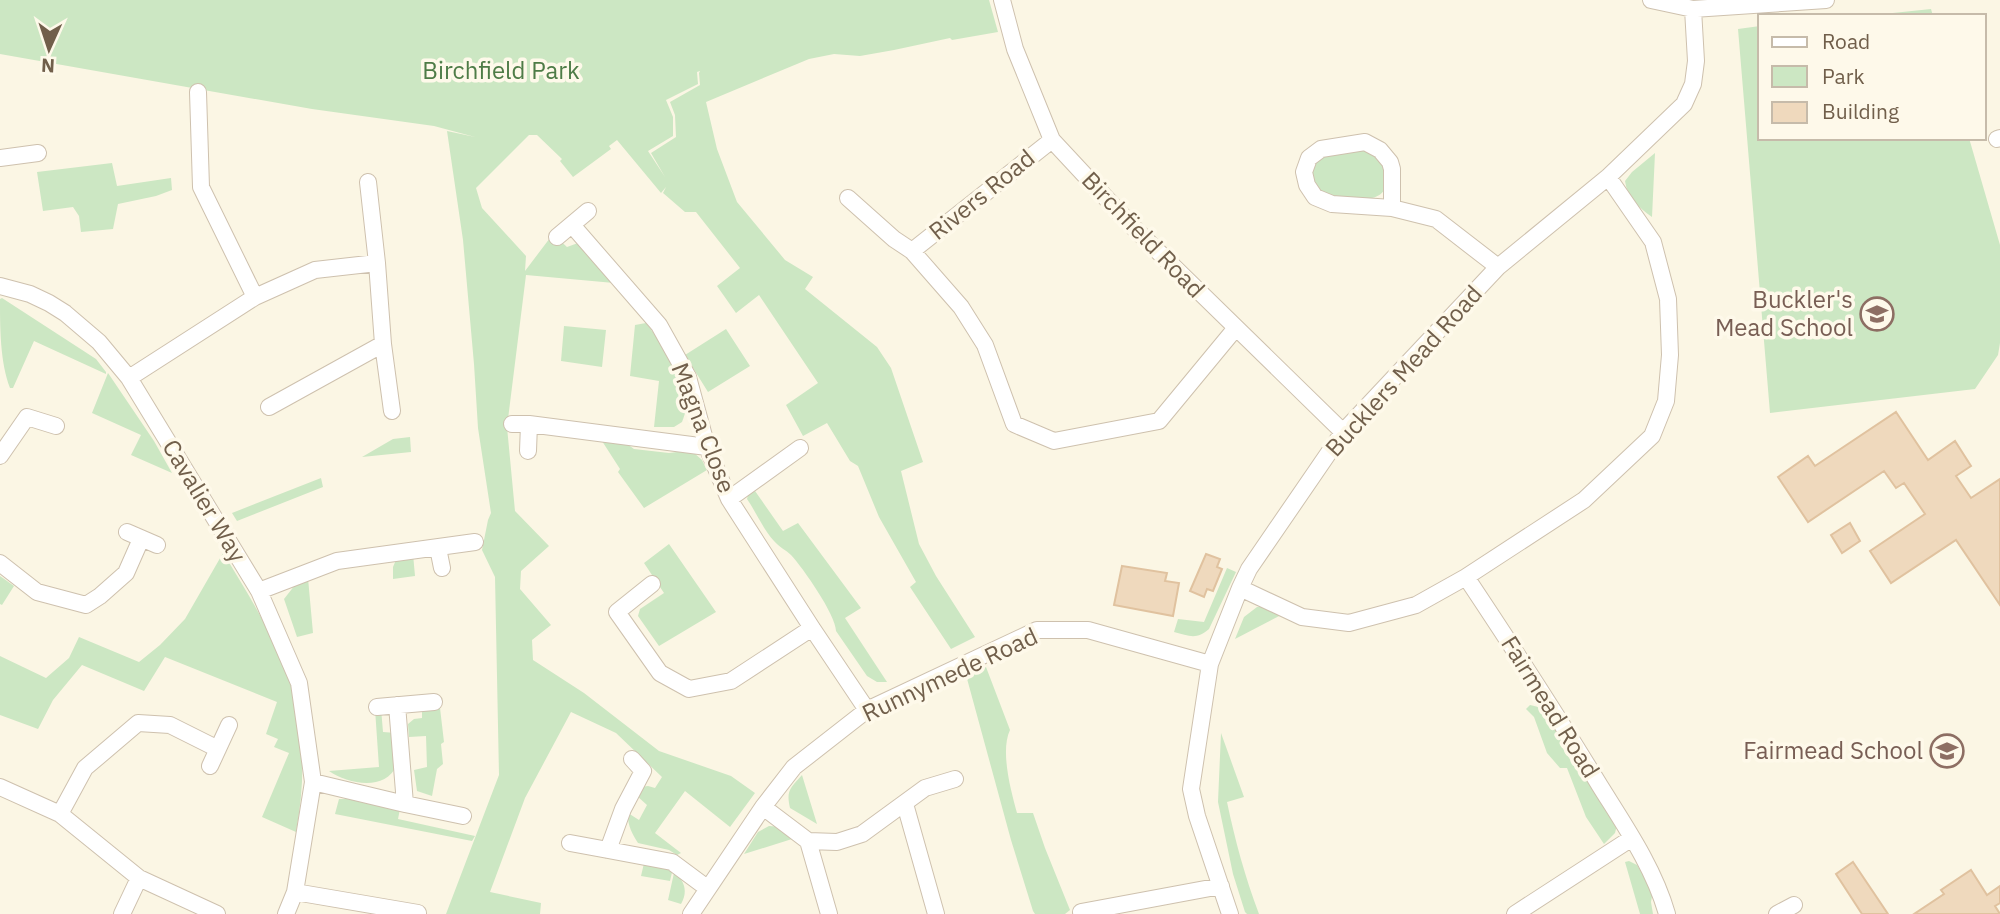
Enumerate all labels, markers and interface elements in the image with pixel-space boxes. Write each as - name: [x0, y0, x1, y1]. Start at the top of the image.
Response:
- north arrow: [14, 14, 84, 84]
- legend: [1758, 14, 1986, 140]
- text: Road: [1822, 27, 1870, 55]
- text: N: [41, 54, 56, 78]
- park label: Birchfield Park: [422, 54, 580, 86]
- text: Park: [1822, 62, 1865, 90]
- text: Building: [1822, 97, 1899, 125]
- street label: Rivers Road: [922, 142, 1041, 247]
- street label: Birchfield Road: [1075, 164, 1212, 304]
- street label: Bucklers Mead Road: [1318, 278, 1489, 463]
- place label: Buckler's Mead School: [1715, 283, 1853, 343]
- school or university icon: Buckler's Mead School: [1858, 295, 1896, 333]
- street label: Magna Close: [664, 358, 743, 497]
- street label: Cavalier Way: [156, 433, 254, 568]
- street label: Runnymede Road: [857, 619, 1042, 729]
- street label: Fairmead Road: [1494, 629, 1607, 784]
- school or university icon: Fairmead School: [1928, 732, 1966, 770]
- place label: Fairmead School: [1743, 734, 1923, 766]

